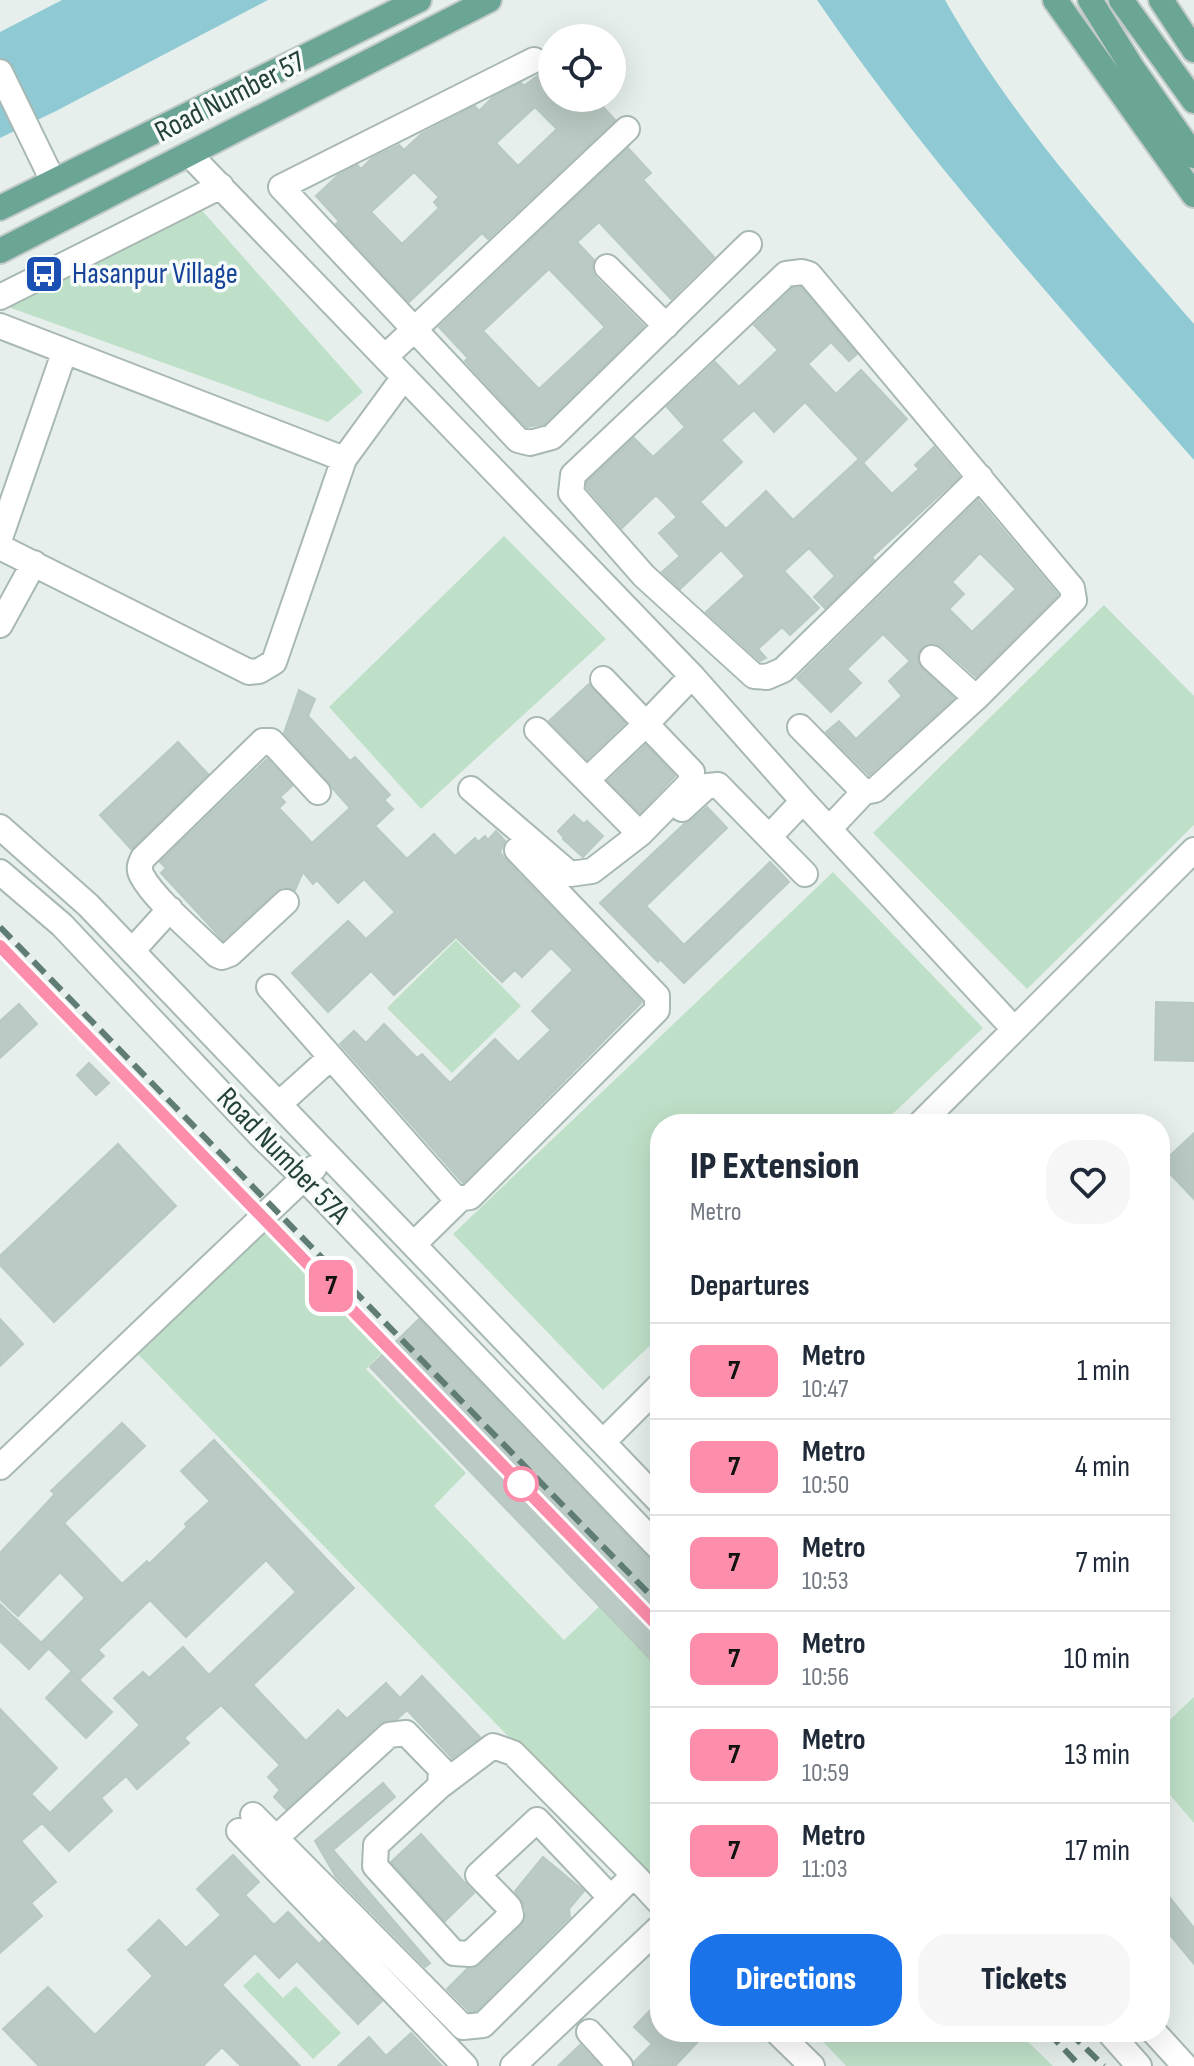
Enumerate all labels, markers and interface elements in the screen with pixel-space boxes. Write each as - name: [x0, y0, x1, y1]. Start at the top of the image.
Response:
- map controls: [538, 24, 626, 112]
- button: locate: [538, 24, 626, 112]
- street label: Road Number 57: [149, 44, 311, 150]
- bus stop icon: Hasanpur Village: [23, 253, 65, 295]
- place label: Hasanpur Village: [72, 256, 238, 292]
- street label: Road Number 57A: [209, 1080, 357, 1232]
- button: heart: [1046, 1140, 1130, 1224]
- text: IP Extension: [690, 1144, 859, 1189]
- text: Metro: [690, 1197, 742, 1228]
- line badge: 7: [305, 1260, 357, 1312]
- text: Departures: [690, 1268, 810, 1304]
- text: 7: [325, 1269, 337, 1302]
- text: Metro: [802, 1338, 866, 1374]
- text: 1 min: [1077, 1353, 1130, 1389]
- text: 7: [728, 1354, 740, 1387]
- text: 10:47: [802, 1374, 848, 1405]
- text: Metro: [802, 1434, 866, 1470]
- text: 4 min: [1075, 1449, 1130, 1485]
- text: 7: [728, 1450, 740, 1483]
- unlabelled marker: [504, 1467, 538, 1501]
- text: 10:50: [802, 1470, 849, 1501]
- text: Metro: [802, 1530, 866, 1566]
- text: 7 min: [1076, 1545, 1130, 1581]
- text: 7: [728, 1546, 740, 1579]
- text: 10:53: [802, 1566, 849, 1597]
- text: Metro: [802, 1626, 866, 1662]
- text: 10 min: [1064, 1641, 1130, 1677]
- text: 7: [728, 1642, 740, 1675]
- text: 10:56: [802, 1662, 849, 1693]
- text: Metro: [802, 1722, 866, 1758]
- text: 13 min: [1064, 1737, 1130, 1773]
- text: 7: [728, 1738, 740, 1771]
- text: 10:59: [802, 1758, 849, 1789]
- text: Metro: [802, 1818, 866, 1854]
- text: 17 min: [1065, 1833, 1130, 1869]
- text: 7: [728, 1834, 740, 1867]
- text: 11:03: [802, 1854, 848, 1885]
- button: Directions: [690, 1934, 902, 2026]
- button: Tickets: [918, 1934, 1130, 2026]

